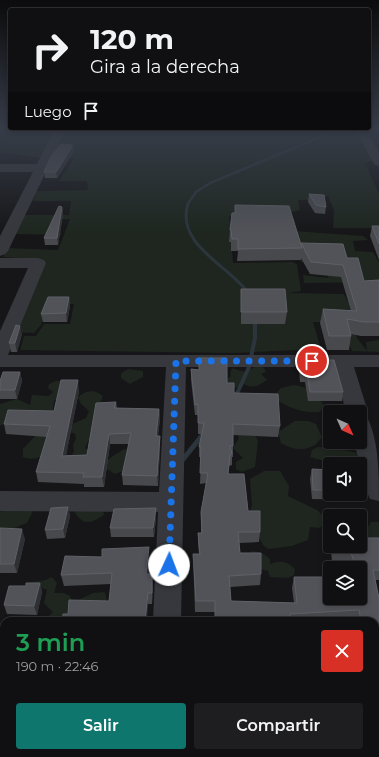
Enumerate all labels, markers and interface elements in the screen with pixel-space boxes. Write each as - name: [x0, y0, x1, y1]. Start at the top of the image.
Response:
- text: 120 m: [90, 22, 174, 56]
- icon: right: [24, 24, 76, 76]
- text: Gira a la derecha: [90, 56, 240, 78]
- icon: arrive: [80, 100, 102, 122]
- text: Luego: [24, 102, 72, 121]
- pin: [295, 344, 329, 378]
- icon: arrive: [301, 350, 323, 372]
- north arrow: [323, 405, 367, 449]
- map controls: [323, 405, 367, 605]
- button: sound: [323, 457, 367, 501]
- button: search: [323, 509, 367, 553]
- position arrow: [148, 544, 190, 586]
- button: layers: [323, 561, 367, 605]
- text: 3 min: [16, 628, 85, 657]
- button: close: [321, 630, 363, 672]
- text: 190 m · 22:46: [16, 658, 99, 674]
- button: Salir: [16, 703, 186, 749]
- button: Compartir: [194, 703, 363, 749]

